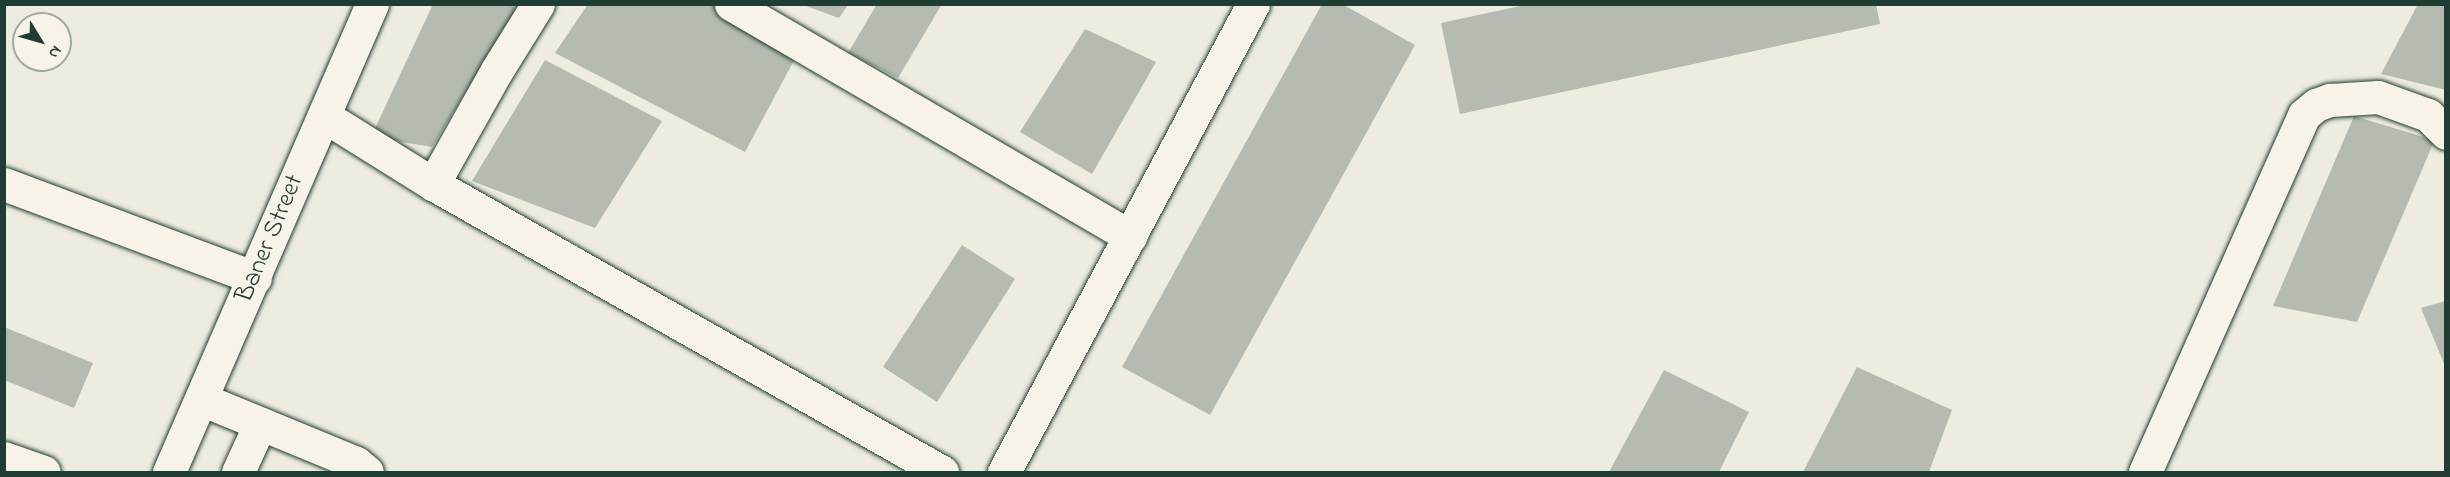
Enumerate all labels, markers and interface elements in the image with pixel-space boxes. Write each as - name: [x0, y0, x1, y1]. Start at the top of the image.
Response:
- north arrow: [12, 12, 72, 72]
- text: N: [42, 40, 68, 63]
- street label: Baner Street: [230, 170, 312, 308]

